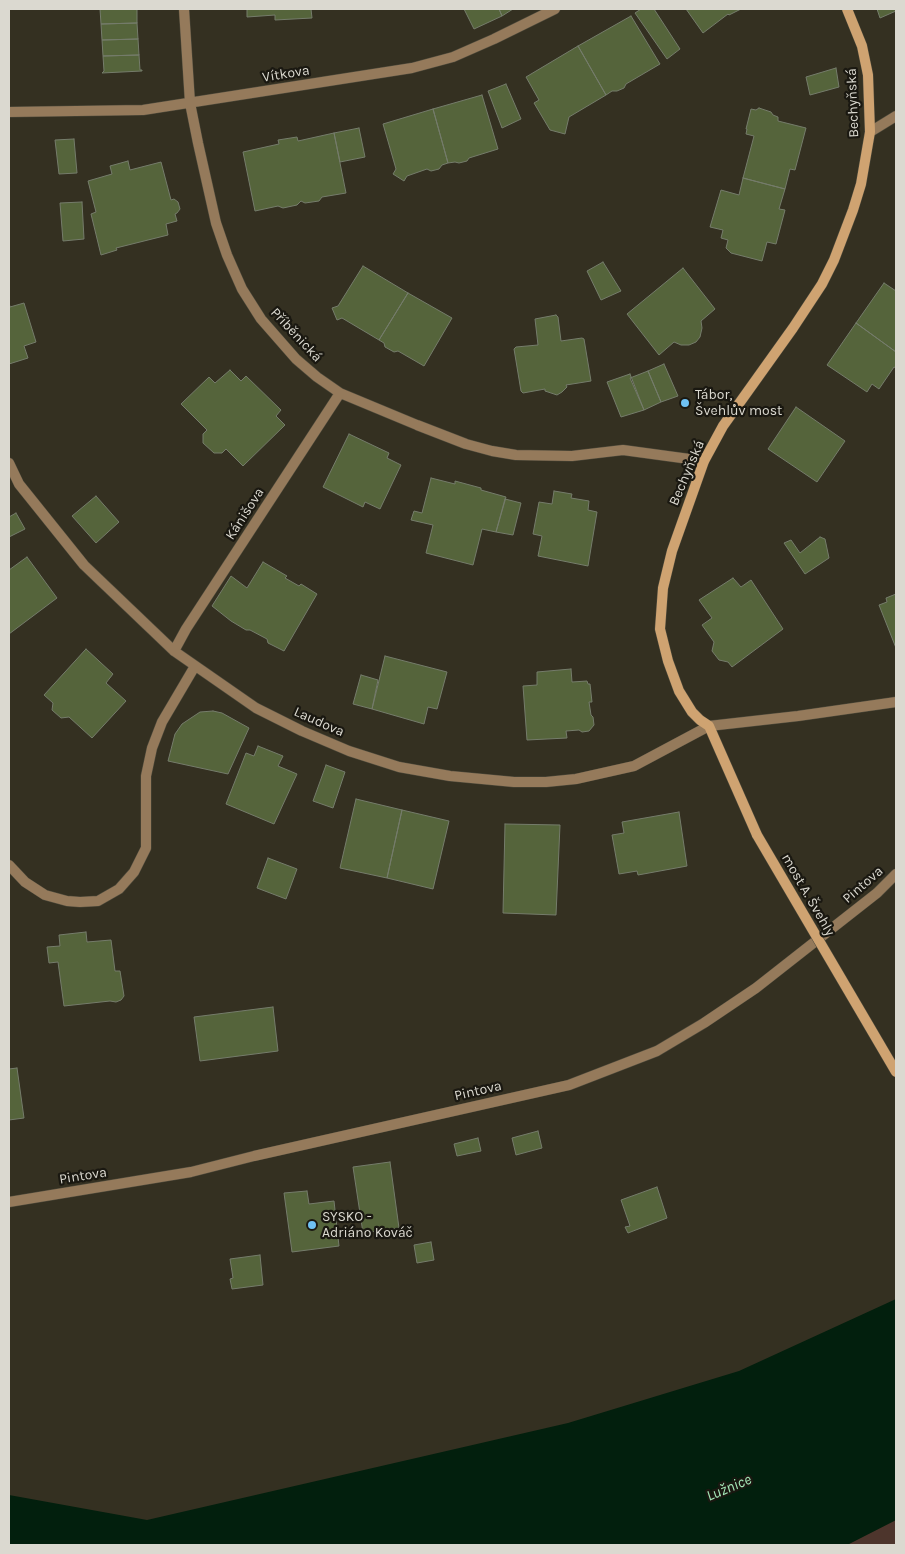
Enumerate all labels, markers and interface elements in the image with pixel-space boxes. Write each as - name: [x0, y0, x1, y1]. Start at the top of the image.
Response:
- street label: Vítkova: [261, 62, 311, 86]
- street label: Bechyňská: [843, 68, 863, 138]
- street label: Příběnická: [267, 304, 325, 366]
- place label: Tábor, Švehlův most: [695, 387, 782, 420]
- marker: Tábor, Švehlův most: [679, 397, 691, 409]
- street label: Bechyňská: [666, 438, 708, 508]
- street label: Kánišova: [222, 485, 268, 543]
- street label: Laudova: [291, 703, 347, 741]
- street label: most A. Švehly: [778, 851, 838, 939]
- street label: Pintova: [839, 863, 887, 907]
- street label: Pintova: [453, 1077, 503, 1105]
- street label: Pintova: [58, 1164, 108, 1188]
- place label: SYSKO - Adriáno Kováč: [322, 1209, 413, 1242]
- marker: SYSKO - Adriáno Kováč: [306, 1219, 318, 1231]
- water label: Lužnice: [704, 1471, 754, 1505]

